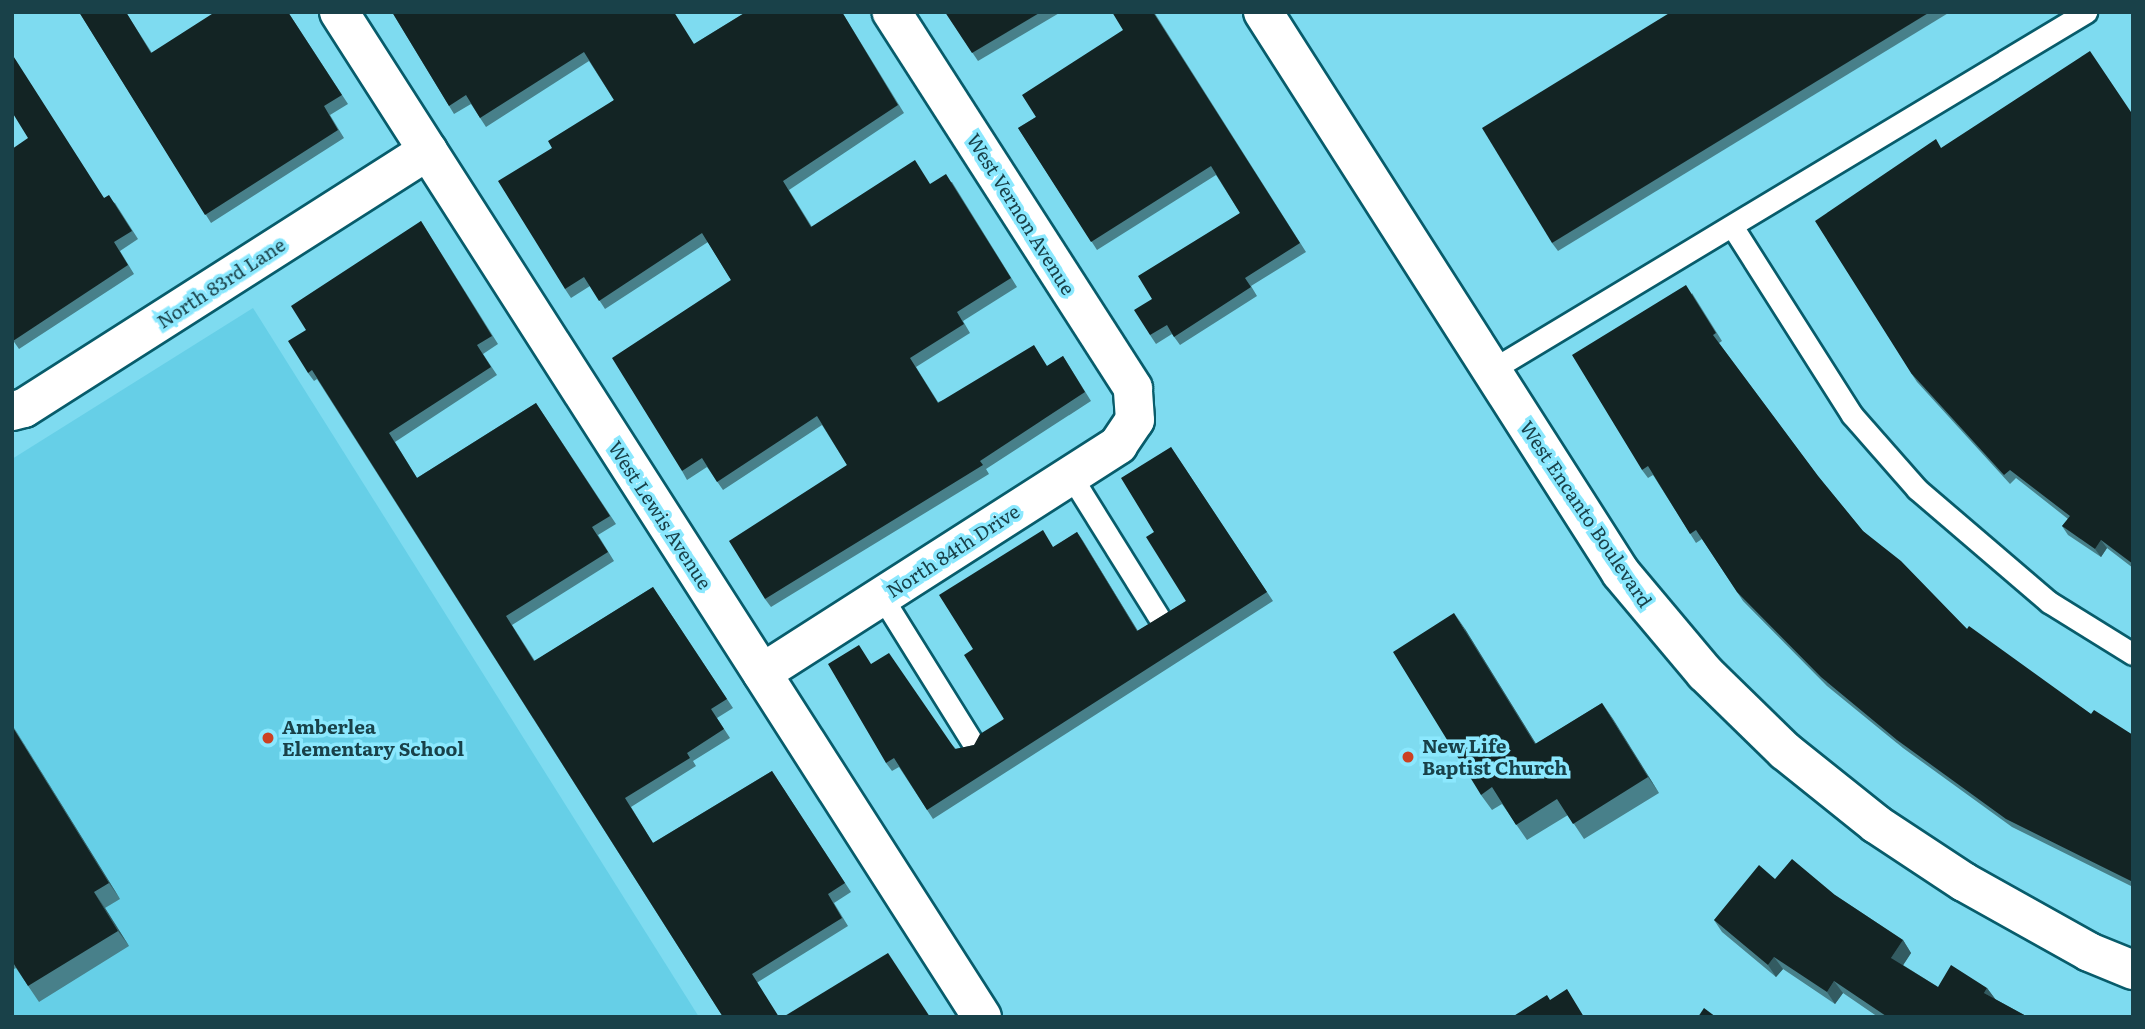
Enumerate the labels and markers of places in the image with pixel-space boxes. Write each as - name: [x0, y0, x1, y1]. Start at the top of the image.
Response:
- place label: Amberlea Elementary School: [282, 716, 464, 760]
- marker: Amberlea Elementary School: [260, 730, 276, 746]
- place label: New Life Baptist Church: [1422, 735, 1567, 779]
- marker: New Life Baptist Church: [1400, 749, 1416, 765]

